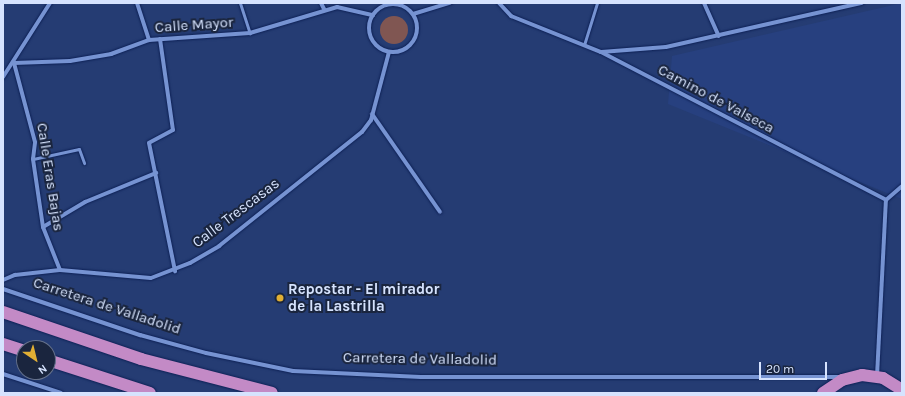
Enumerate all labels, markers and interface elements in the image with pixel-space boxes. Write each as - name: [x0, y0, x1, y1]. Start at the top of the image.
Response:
- street label: Calle Mayor: [154, 13, 234, 37]
- street label: Camino de Valseca: [655, 61, 777, 137]
- street label: Calle Eras Bajas: [33, 122, 67, 232]
- street label: Calle Trescasas: [189, 174, 283, 252]
- street label: Carretera de Valladolid: [31, 274, 183, 338]
- place label: Repostar - El mirador de la Lastrilla: [288, 280, 439, 315]
- marker: Repostar - El mirador de la Lastrilla: [275, 293, 285, 303]
- north arrow: [16, 340, 56, 380]
- street label: Carretera de Valladolid: [343, 349, 497, 369]
- scale bar: [761, 354, 829, 380]
- text: N: [36, 362, 50, 377]
- text: 20 m: [766, 362, 794, 376]

